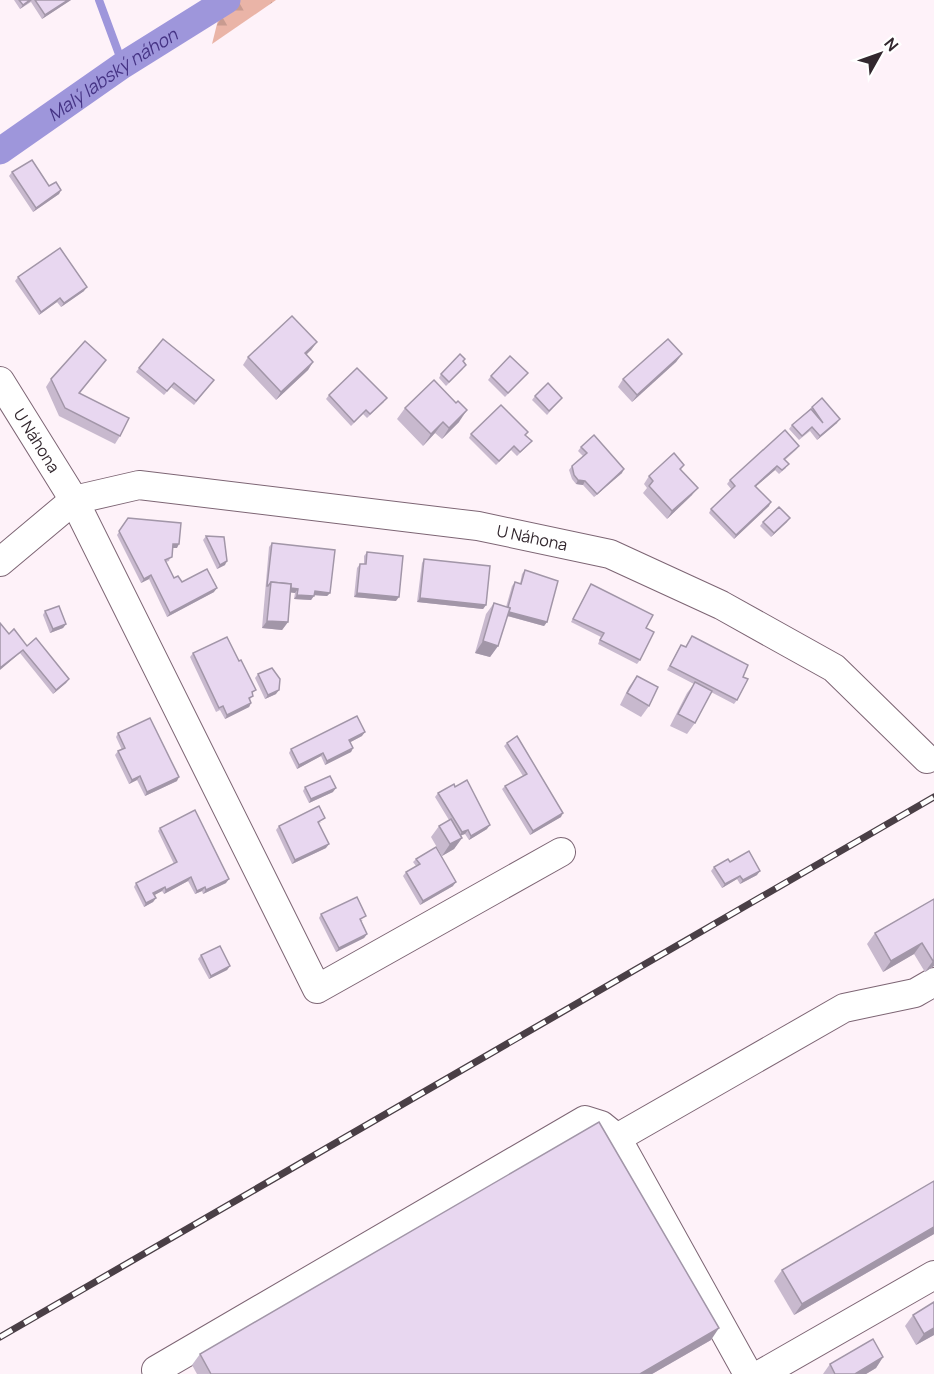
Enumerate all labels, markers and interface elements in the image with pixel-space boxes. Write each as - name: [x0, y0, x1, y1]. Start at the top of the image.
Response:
- water label: Malý labský náhon: [43, 21, 183, 126]
- north arrow: [850, 24, 910, 84]
- text: N: [879, 33, 904, 56]
- street label: U Náhona: [9, 404, 65, 477]
- street label: U Náhona: [495, 519, 569, 556]

